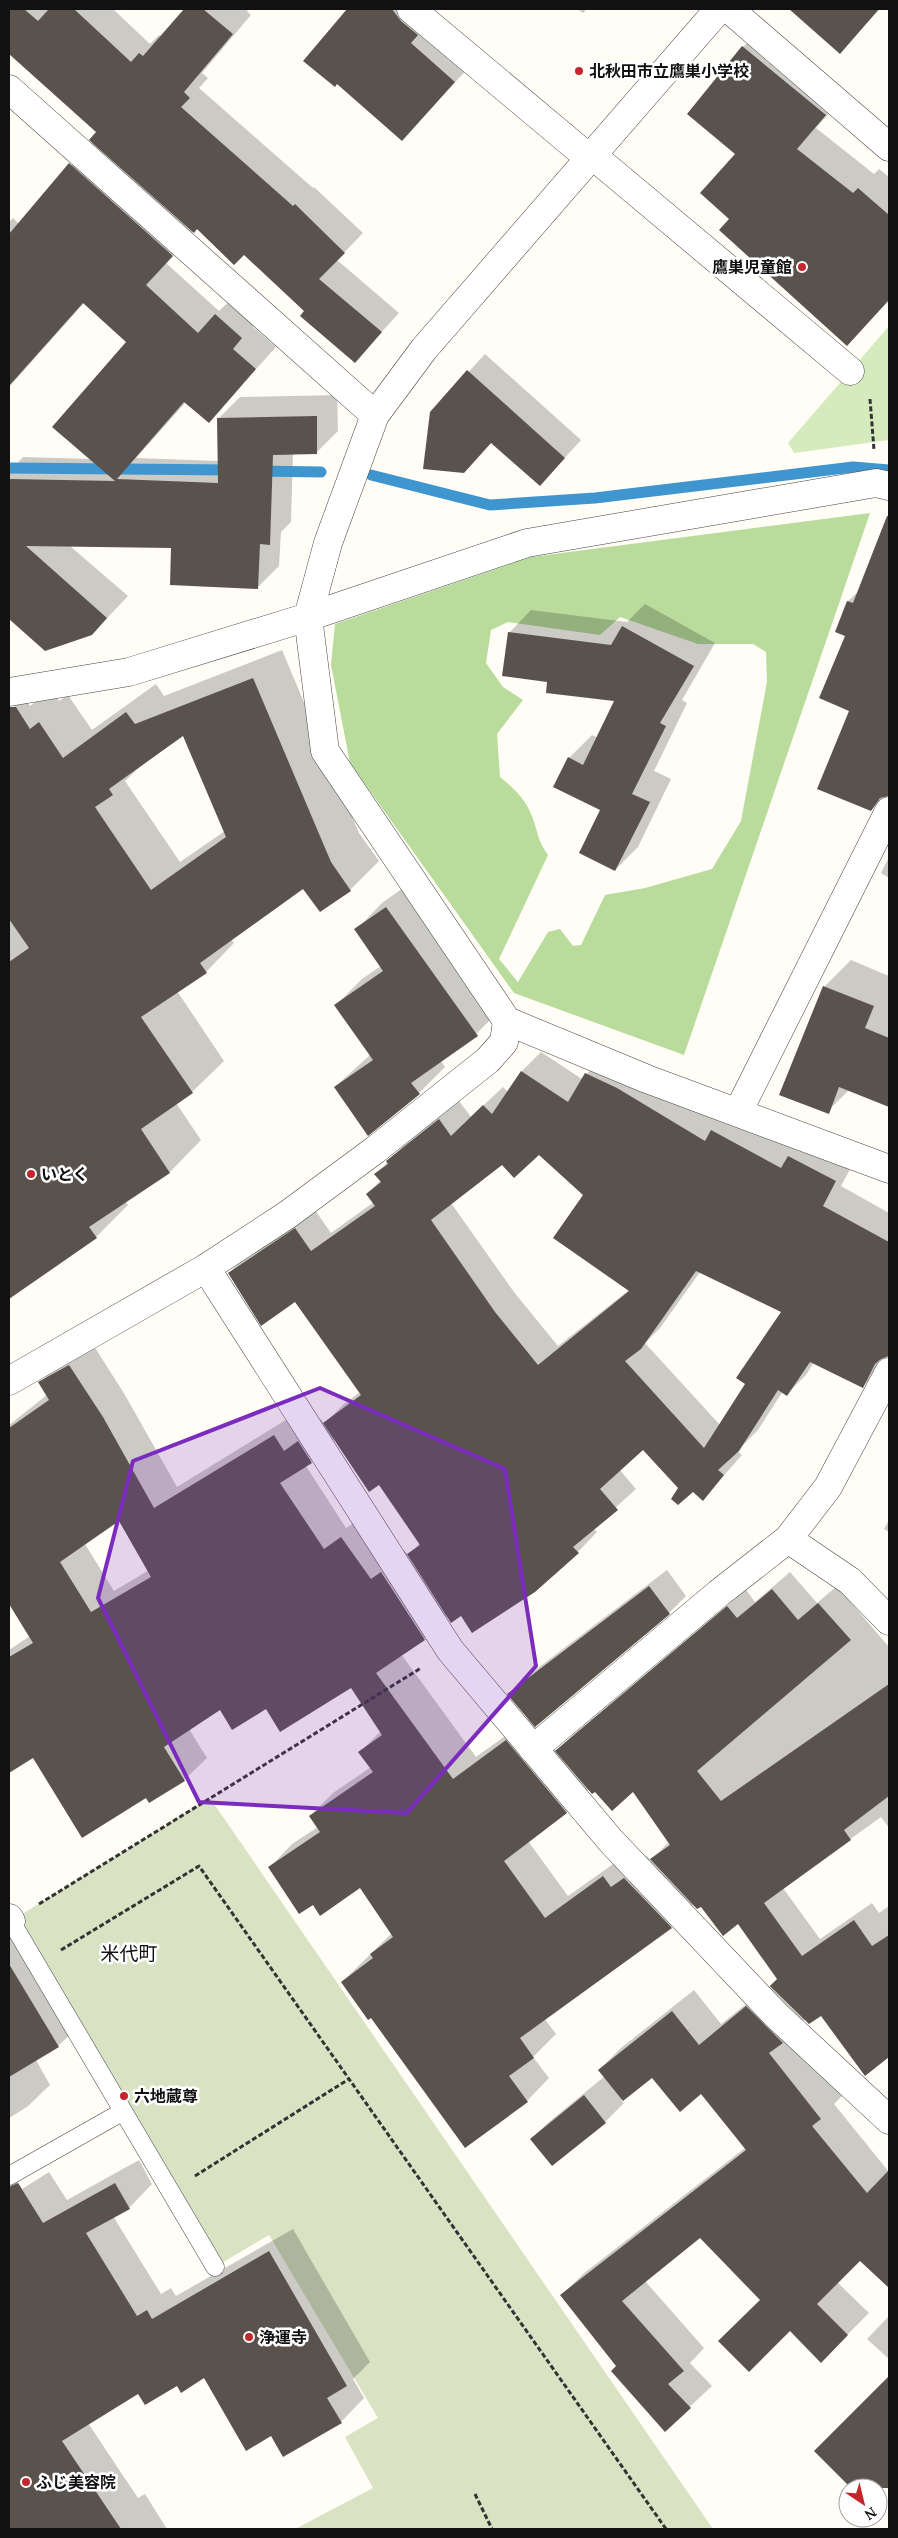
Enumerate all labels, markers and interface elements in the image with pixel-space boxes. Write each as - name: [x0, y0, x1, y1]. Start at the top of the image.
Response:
- place label: 北秋田市立鷹巣小学校: [589, 60, 749, 82]
- marker: 北秋田市立鷹巣小学校: [573, 65, 585, 77]
- place label: 鷹巣児童館: [712, 256, 792, 278]
- marker: 鷹巣児童館: [796, 261, 808, 273]
- place label: いとく: [41, 1163, 89, 1185]
- marker: いとく: [25, 1168, 37, 1180]
- district label: 米代町: [100, 1940, 158, 1965]
- place label: 六地蔵尊: [134, 2085, 198, 2107]
- marker: 六地蔵尊: [118, 2090, 130, 2102]
- place label: 浄運寺: [259, 2326, 307, 2348]
- marker: 浄運寺: [243, 2331, 255, 2343]
- place label: ふじ美容院: [36, 2471, 116, 2493]
- marker: ふじ美容院: [20, 2476, 32, 2488]
- north arrow: [838, 2478, 888, 2528]
- text: N: [861, 2503, 881, 2525]

